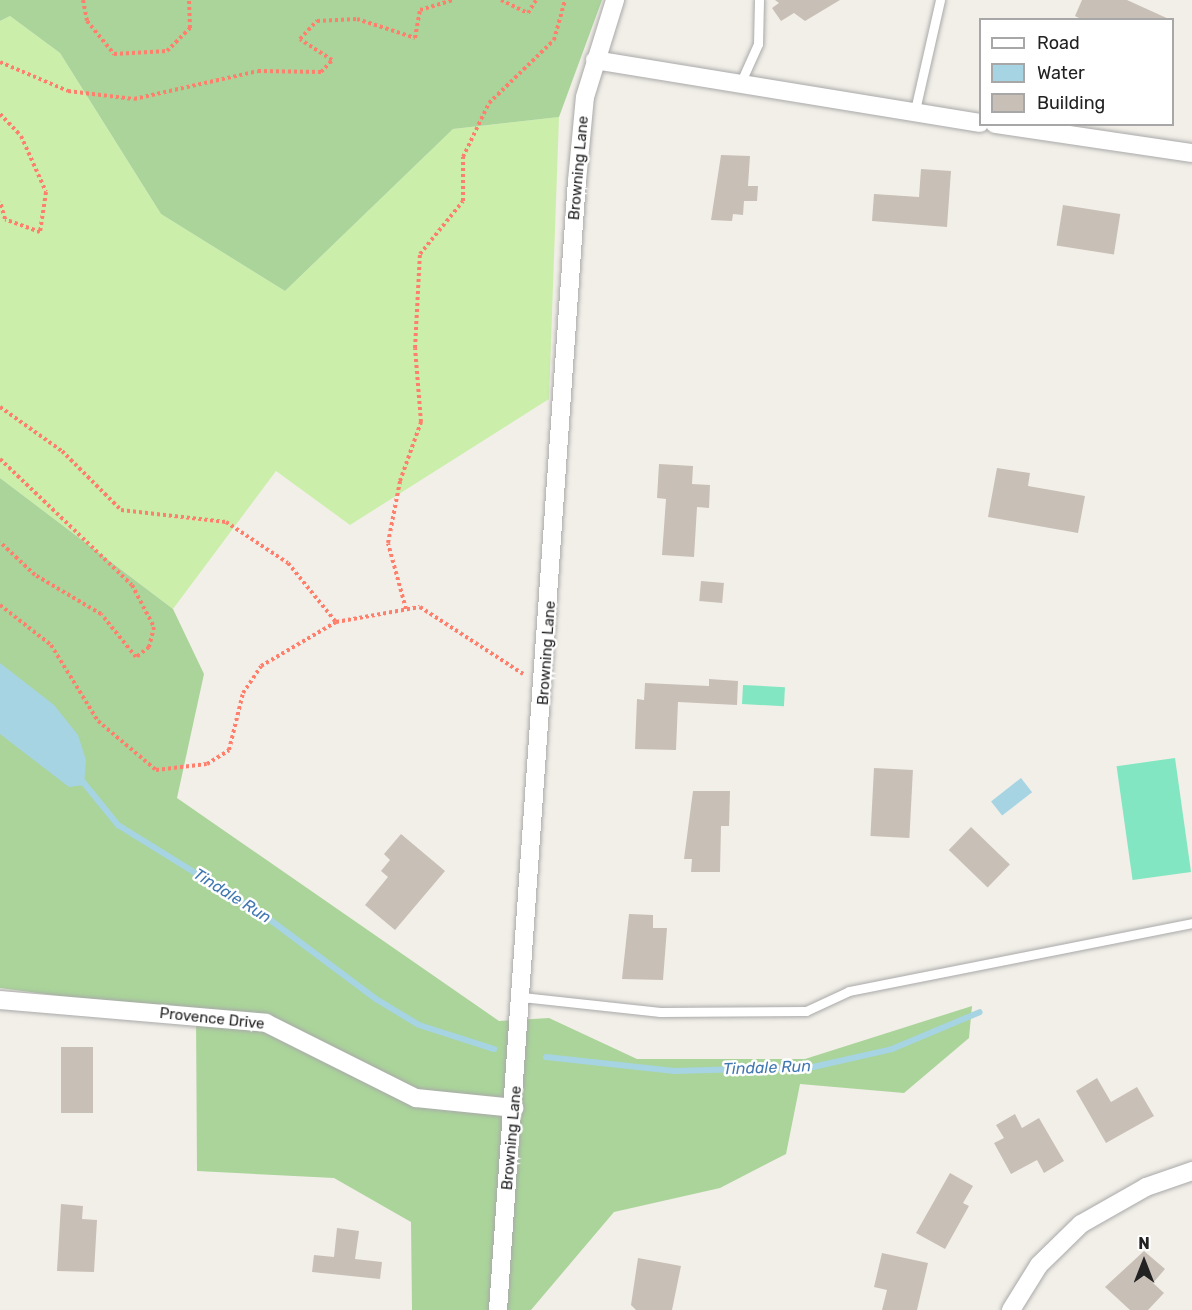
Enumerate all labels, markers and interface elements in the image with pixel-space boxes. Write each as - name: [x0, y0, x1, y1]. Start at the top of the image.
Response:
- legend: [979, 18, 1174, 126]
- text: Road: [1037, 32, 1080, 54]
- text: Water: [1037, 62, 1085, 84]
- text: Building: [1037, 92, 1105, 114]
- street label: Browning Lane: [565, 115, 593, 221]
- street label: Browning Lane: [534, 600, 560, 706]
- water label: Tindale Run: [190, 865, 274, 927]
- street label: Provence Drive: [159, 1005, 265, 1033]
- water label: Tindale Run: [723, 1057, 811, 1079]
- street label: Browning Lane: [498, 1085, 526, 1191]
- north arrow: [1114, 1232, 1174, 1292]
- text: N: [1138, 1234, 1150, 1253]

